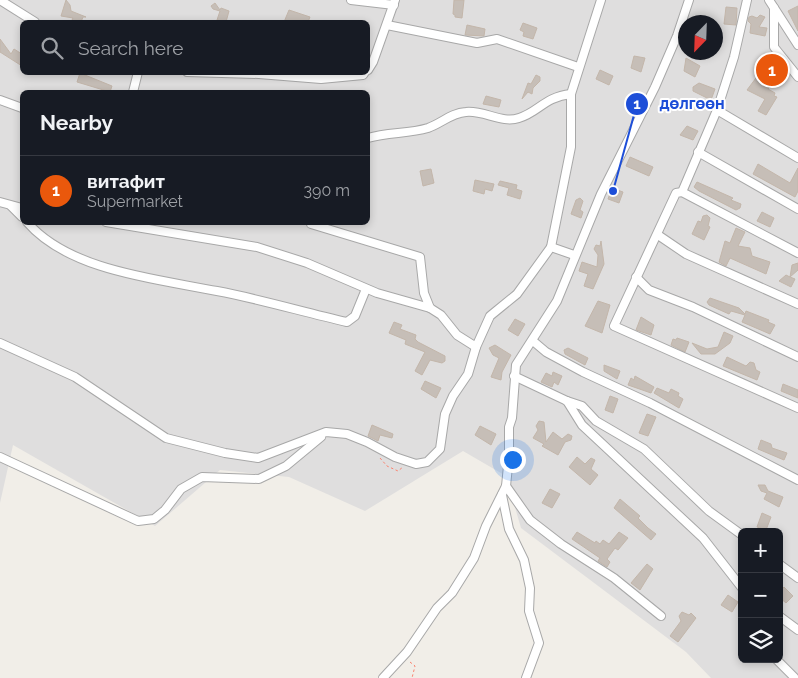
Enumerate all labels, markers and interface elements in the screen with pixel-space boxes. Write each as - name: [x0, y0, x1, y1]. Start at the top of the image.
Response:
- north arrow: [678, 15, 723, 60]
- search box: [20, 20, 370, 75]
- icon: search: [38, 34, 66, 62]
- text: Search here: [78, 37, 184, 59]
- pin: 1: [756, 51, 788, 89]
- callout: дөлгөөн: [625, 88, 735, 119]
- text: дөлгөөн: [659, 94, 725, 113]
- text: 1: [633, 95, 641, 113]
- text: Nearby: [40, 110, 113, 135]
- text: витафит: [87, 170, 165, 192]
- text: 1: [52, 181, 60, 200]
- text: 390 m: [304, 181, 350, 200]
- text: Supermarket: [87, 192, 183, 211]
- your location: [500, 447, 526, 473]
- map controls: [738, 528, 783, 663]
- button: +: [738, 528, 783, 573]
- button: −: [738, 573, 783, 618]
- button: layers: [738, 618, 783, 663]

